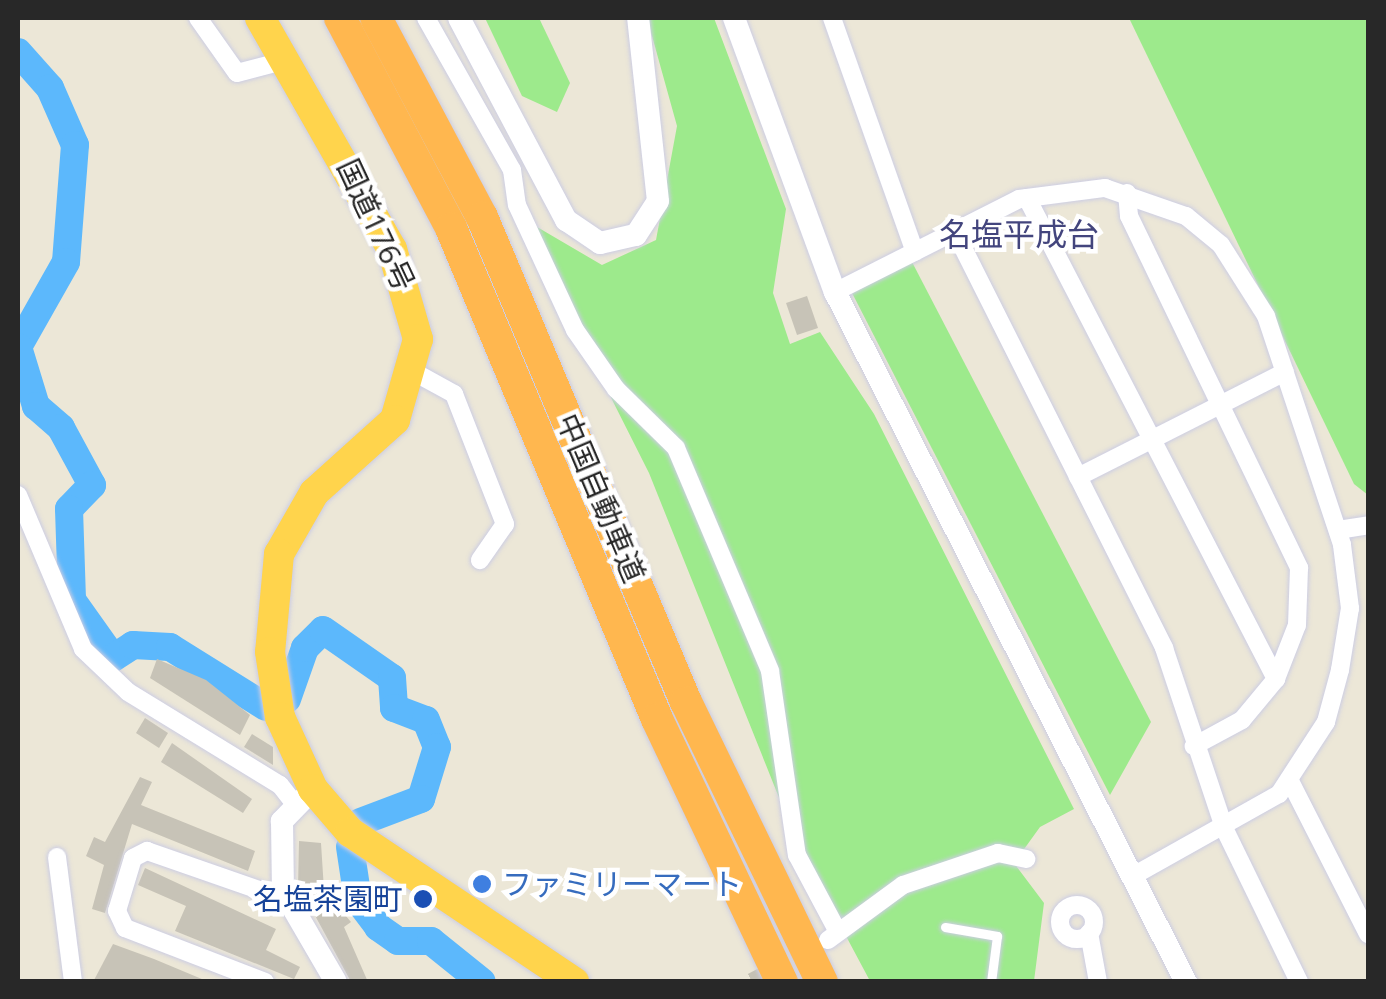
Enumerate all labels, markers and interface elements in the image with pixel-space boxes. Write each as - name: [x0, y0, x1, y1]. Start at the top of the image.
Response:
- street label: 国道176号: [330, 153, 422, 297]
- district label: 名塩平成台: [939, 215, 1099, 253]
- street label: 中国自動車道: [549, 408, 653, 588]
- place label: ファミリーマート: [502, 866, 742, 902]
- marker: ファミリーマート: [471, 873, 493, 895]
- place label: 名塩茶園町: [253, 881, 403, 917]
- marker: 名塩茶園町: [412, 888, 434, 910]

